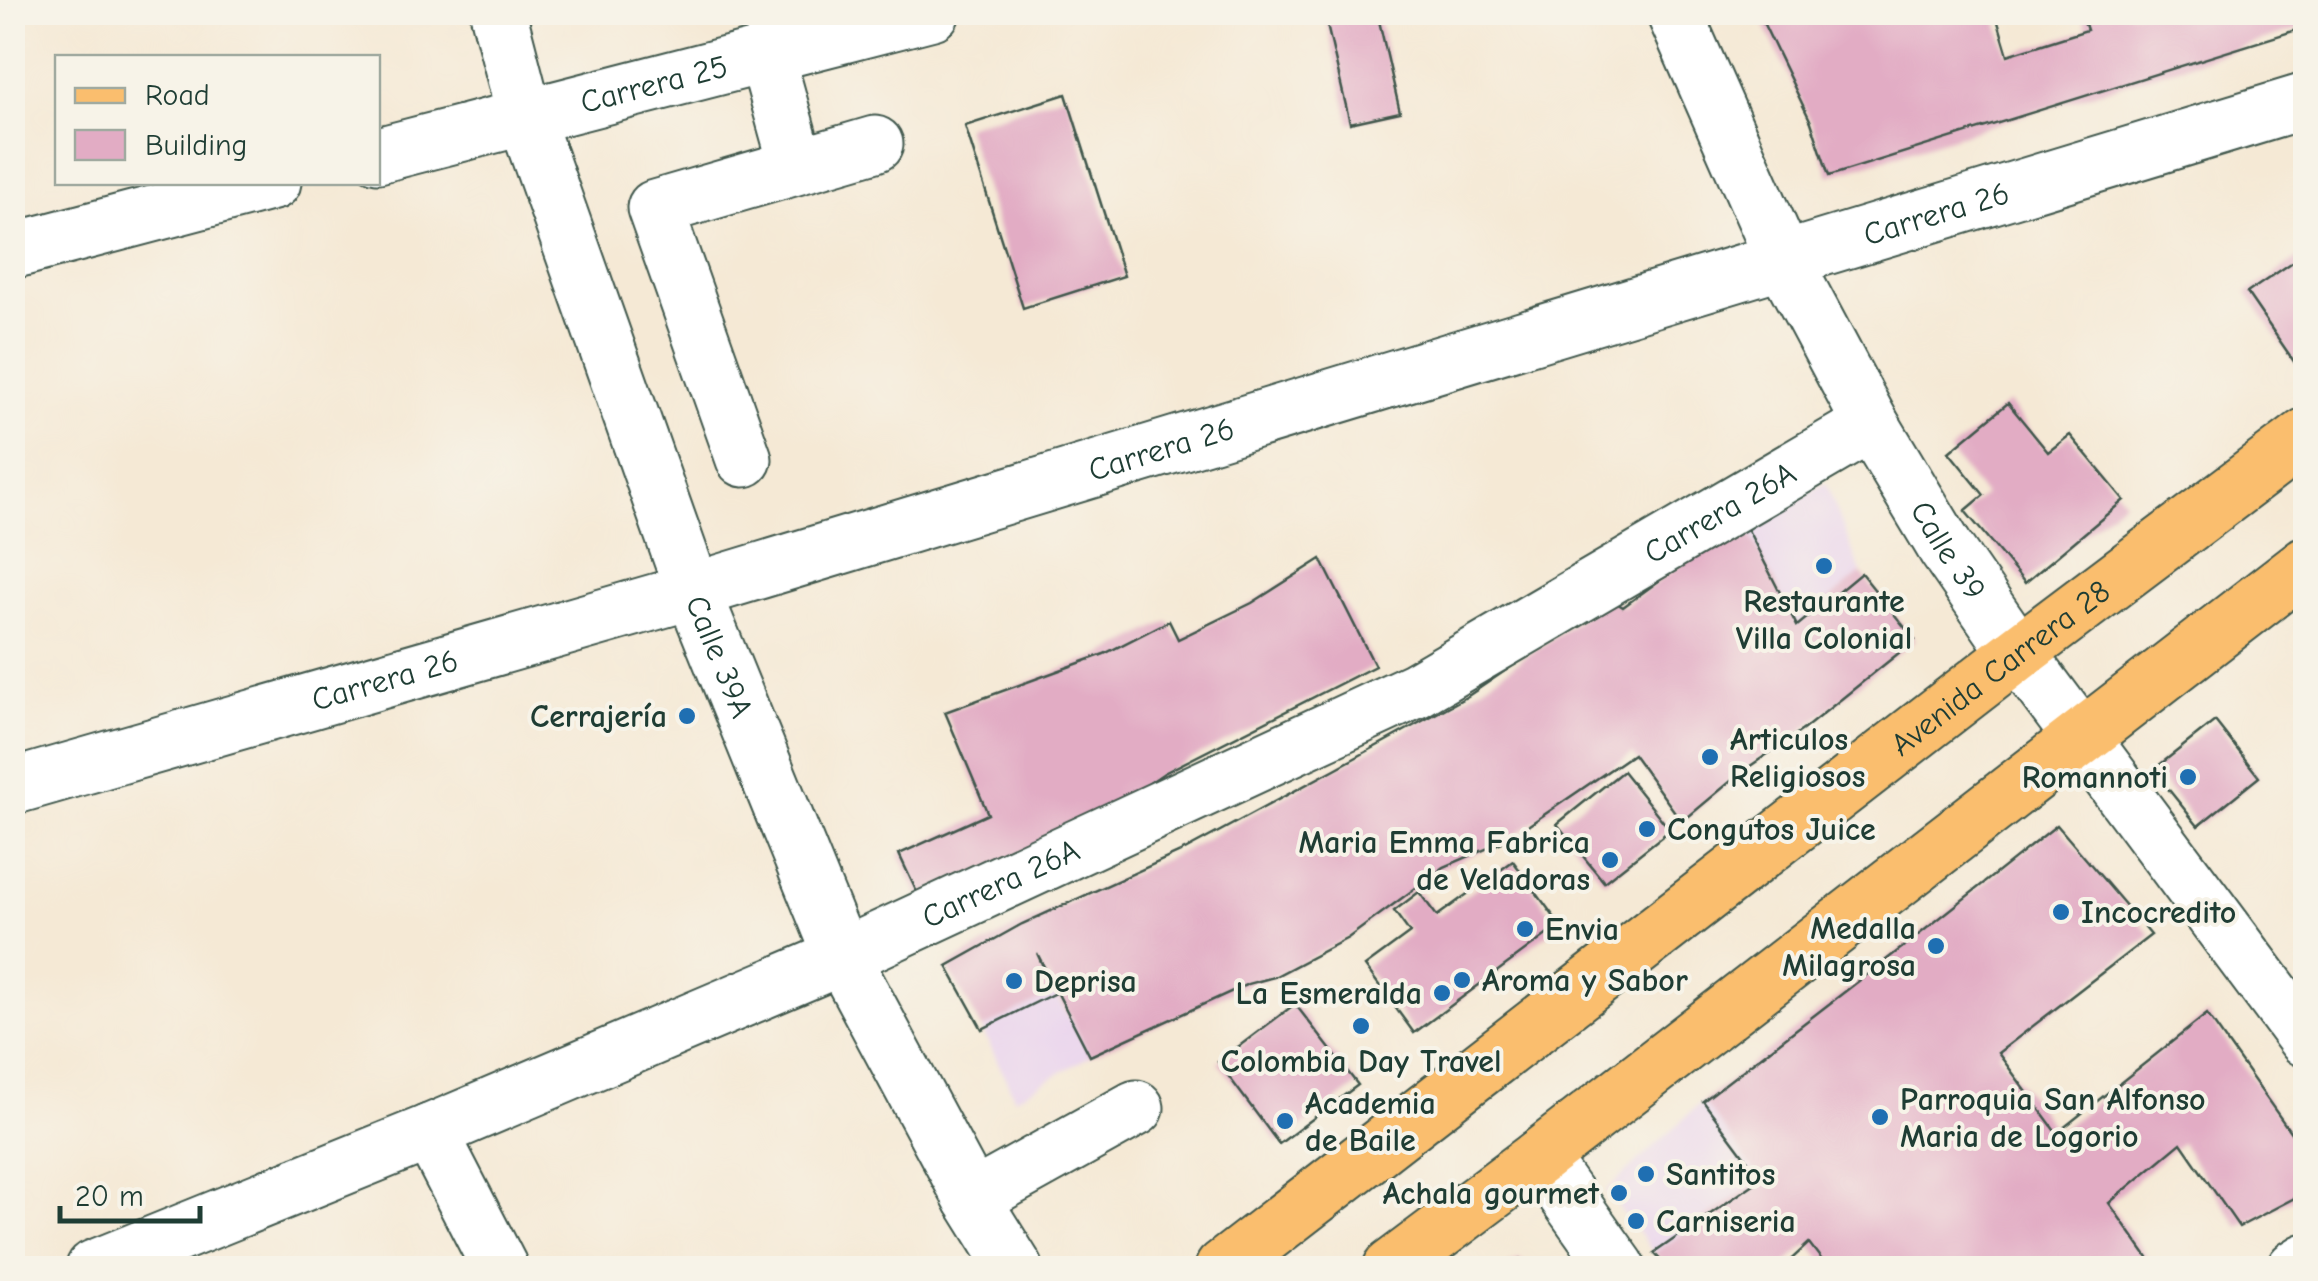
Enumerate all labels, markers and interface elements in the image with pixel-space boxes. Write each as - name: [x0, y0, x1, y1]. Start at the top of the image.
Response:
- street label: Carrera 25: [576, 47, 731, 120]
- legend: [55, 55, 380, 185]
- text: Road: [145, 78, 210, 113]
- text: Building: [145, 128, 248, 163]
- street label: Carrera 26: [1859, 174, 2014, 253]
- street label: Carrera 26: [1084, 409, 1239, 488]
- street label: Carrera 26A: [1637, 454, 1802, 571]
- street label: Calle 39: [1903, 494, 1994, 607]
- marker: Restaurante Villa Colonial: [1813, 555, 1835, 577]
- street label: Avenida Carrera 28: [1883, 572, 2117, 763]
- place label: Restaurante Villa Colonial: [1736, 583, 1912, 657]
- street label: Calle 39A: [678, 590, 761, 723]
- street label: Carrera 26: [307, 641, 462, 718]
- place label: Cerrajería: [530, 698, 667, 735]
- marker: Cerrajería: [676, 705, 698, 727]
- place label: Articulos Religiosos: [1730, 721, 1865, 795]
- marker: Articulos Religiosos: [1699, 746, 1721, 768]
- place label: Romannoti: [2022, 759, 2168, 796]
- marker: Romannoti: [2177, 766, 2199, 788]
- place label: Congutos Juice: [1667, 811, 1876, 848]
- marker: Congutos Juice: [1636, 818, 1658, 840]
- place label: Maria Emma Fabrica de Veladoras: [1298, 824, 1590, 898]
- street label: Carrera 26A: [916, 831, 1085, 936]
- marker: Maria Emma Fabrica de Veladoras: [1599, 849, 1621, 871]
- place label: Incocredito: [2081, 894, 2236, 931]
- marker: Incocredito: [2050, 901, 2072, 923]
- place label: Medalla Milagrosa: [1782, 910, 1916, 984]
- place label: Envia: [1545, 911, 1619, 948]
- marker: Envia: [1514, 918, 1536, 940]
- marker: Medalla Milagrosa: [1925, 935, 1947, 957]
- place label: Aroma y Sabor: [1482, 962, 1688, 999]
- place label: Deprisa: [1034, 963, 1137, 1000]
- marker: Aroma y Sabor: [1451, 969, 1473, 991]
- marker: Deprisa: [1003, 970, 1025, 992]
- place label: La Esmeralda: [1235, 975, 1422, 1012]
- marker: La Esmeralda: [1431, 982, 1453, 1004]
- marker: Colombia Day Travel: [1350, 1015, 1372, 1037]
- place label: Colombia Day Travel: [1220, 1043, 1502, 1080]
- place label: Parroquia San Alfonso Maria de Logorio: [1900, 1081, 2206, 1155]
- place label: Academia de Baile: [1305, 1085, 1436, 1159]
- marker: Parroquia San Alfonso Maria de Logorio: [1869, 1106, 1891, 1128]
- marker: Academia de Baile: [1274, 1110, 1296, 1132]
- place label: Santitos: [1666, 1156, 1775, 1193]
- scale bar: [60, 1161, 200, 1223]
- marker: Santitos: [1635, 1163, 1657, 1185]
- place label: Achala gourmet: [1383, 1175, 1599, 1212]
- text: 20 m: [75, 1179, 144, 1214]
- marker: Achala gourmet: [1608, 1182, 1630, 1204]
- place label: Carniseria: [1656, 1203, 1796, 1240]
- marker: Carniseria: [1625, 1210, 1647, 1232]

